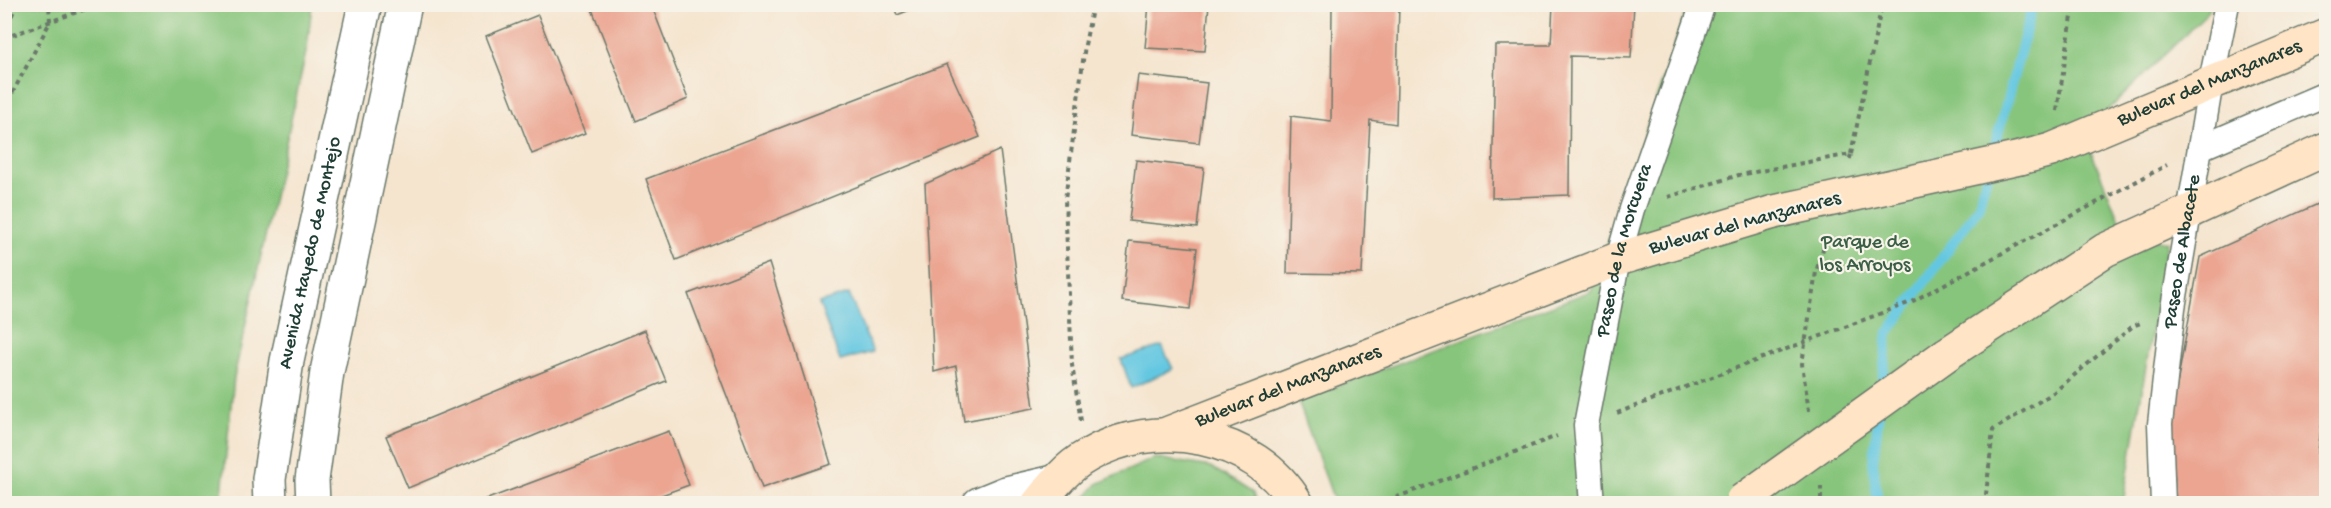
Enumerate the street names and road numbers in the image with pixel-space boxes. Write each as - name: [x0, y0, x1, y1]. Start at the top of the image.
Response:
- street label: Bulevar del Manzanares: [2113, 35, 2306, 133]
- street label: Avenida Hayedo de Montejo: [274, 135, 347, 371]
- street label: Paseo de la Morcuera: [1591, 160, 1658, 340]
- street label: Paseo de Albacete: [2159, 172, 2207, 331]
- street label: Bulevar del Manzanares: [1646, 187, 1844, 261]
- street label: Bulevar del Manzanares: [1191, 340, 1385, 433]

